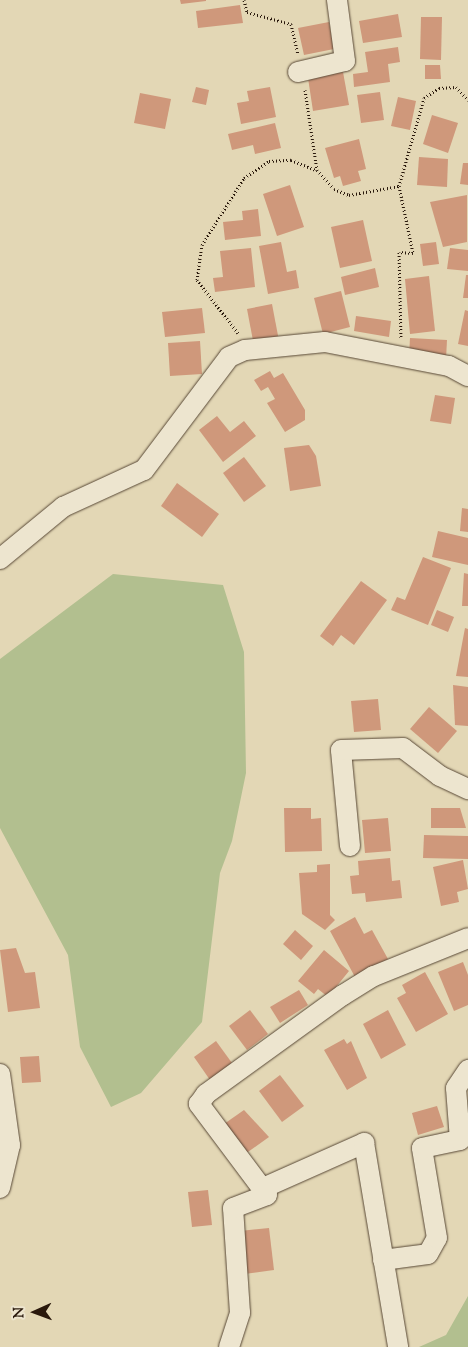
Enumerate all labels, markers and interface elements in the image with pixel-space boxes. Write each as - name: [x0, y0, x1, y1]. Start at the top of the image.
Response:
- north arrow: [10, 1287, 60, 1337]
- text: N: [10, 1307, 30, 1318]

